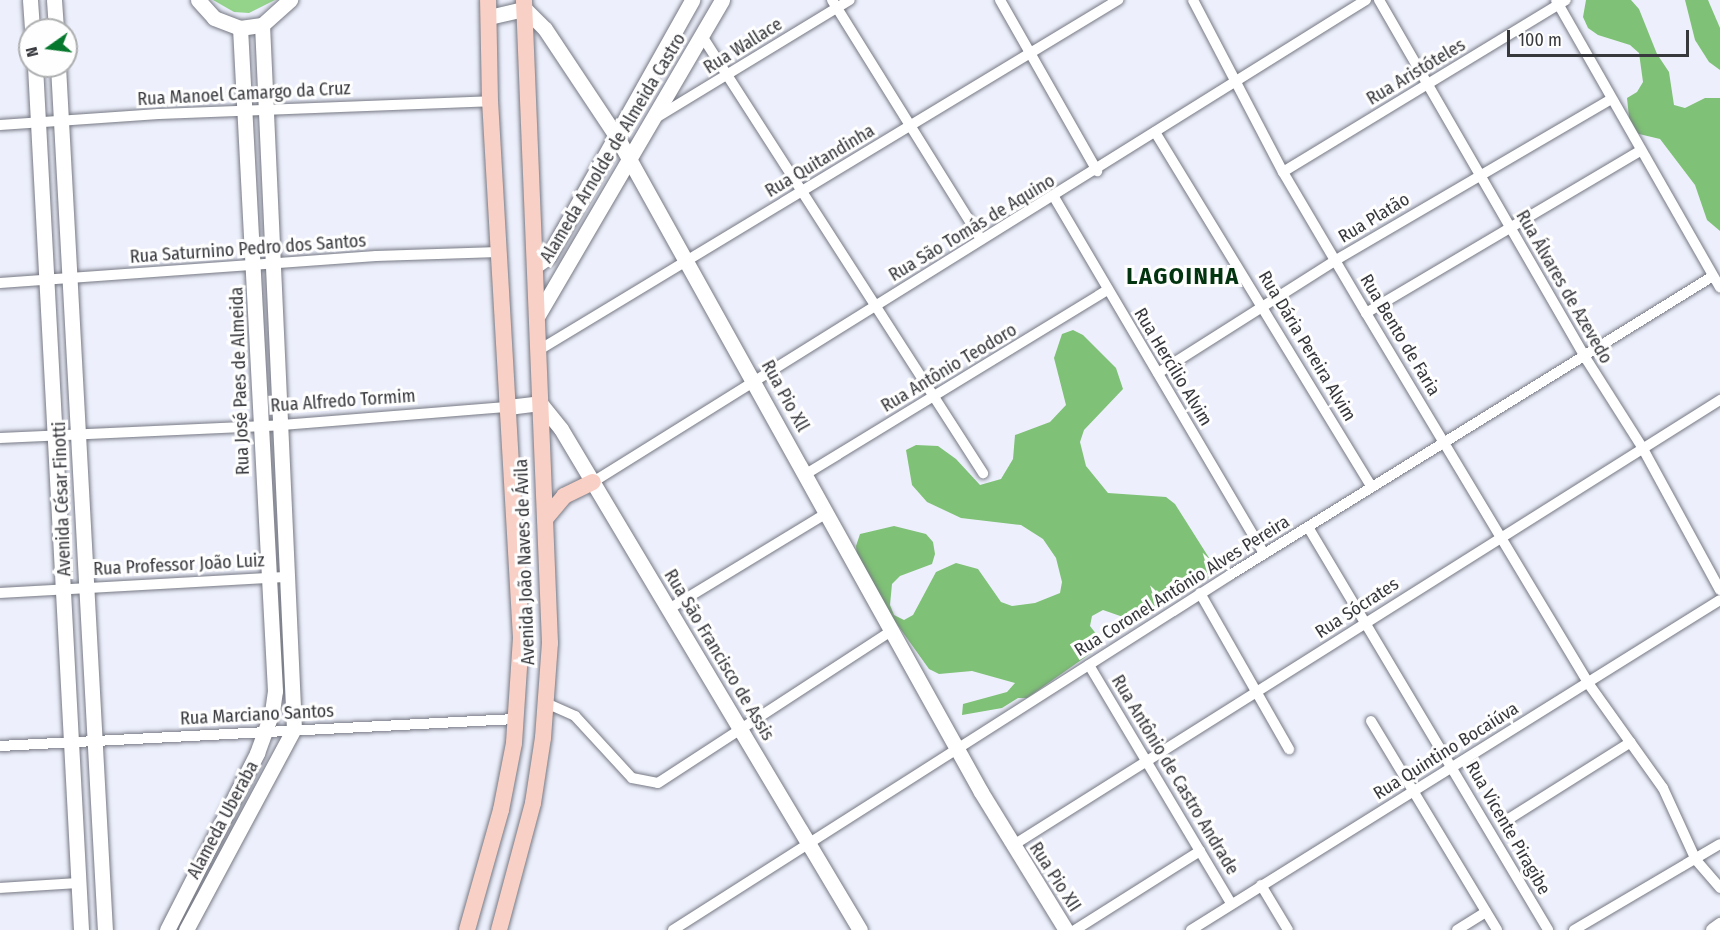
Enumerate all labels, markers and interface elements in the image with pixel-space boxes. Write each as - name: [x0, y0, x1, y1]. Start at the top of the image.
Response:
- street label: Rua Wallace: [700, 13, 786, 79]
- north arrow: [18, 18, 78, 78]
- scale bar: [1510, 18, 1692, 56]
- street label: Alameda Arnolde de Almeida Castro: [536, 29, 690, 267]
- text: 100 m: [1518, 29, 1562, 51]
- street label: Rua Aristóteles: [1363, 34, 1469, 110]
- text: N: [22, 45, 42, 59]
- street label: Rua Manoel Camargo da Cruz: [137, 78, 351, 110]
- street label: Rua Quitandinha: [761, 120, 879, 202]
- street label: Rua São Tomás de Aquino: [885, 170, 1059, 286]
- street label: Rua Platão: [1335, 188, 1413, 248]
- street label: Rua Álvares de Azevedo: [1511, 206, 1617, 368]
- street label: Rua Saturnino Pedro dos Santos: [129, 230, 367, 268]
- district label: LAGOINHA: [1126, 263, 1240, 291]
- street label: Rua Dária Pereira Alvim: [1254, 267, 1360, 425]
- street label: Rua Bento de Faria: [1355, 270, 1445, 400]
- street label: Rua José Paes de Almeida: [226, 287, 254, 475]
- street label: Rua Hercílio Alvim: [1129, 304, 1217, 430]
- street label: Rua Antônio Teodoro: [877, 319, 1021, 417]
- street label: Rua Pio Xll: [757, 357, 813, 435]
- street label: Rua Alfredo Tormim: [270, 385, 416, 417]
- street label: Avenida César Finotti: [49, 421, 75, 577]
- street label: Avenida João Naves de Ávila: [511, 459, 539, 665]
- street label: Rua Coronel Antônio Alves Pereira: [1071, 511, 1293, 661]
- street label: Rua Professor João Luiz: [93, 550, 265, 580]
- street label: Rua São Francisco de Assis: [659, 566, 779, 744]
- street label: Rua Sócrates: [1311, 573, 1403, 643]
- street label: Rua Antônio de Castro Andrade: [1107, 671, 1243, 879]
- street label: Rua Quintino Bocaiúva: [1370, 698, 1522, 804]
- street label: Rua Marciano Santos: [180, 700, 334, 730]
- street label: Alameda Uberaba: [183, 757, 263, 883]
- street label: Rua Vicente Piragibe: [1461, 758, 1555, 898]
- street label: Rua Pio XII: [1025, 838, 1085, 916]

